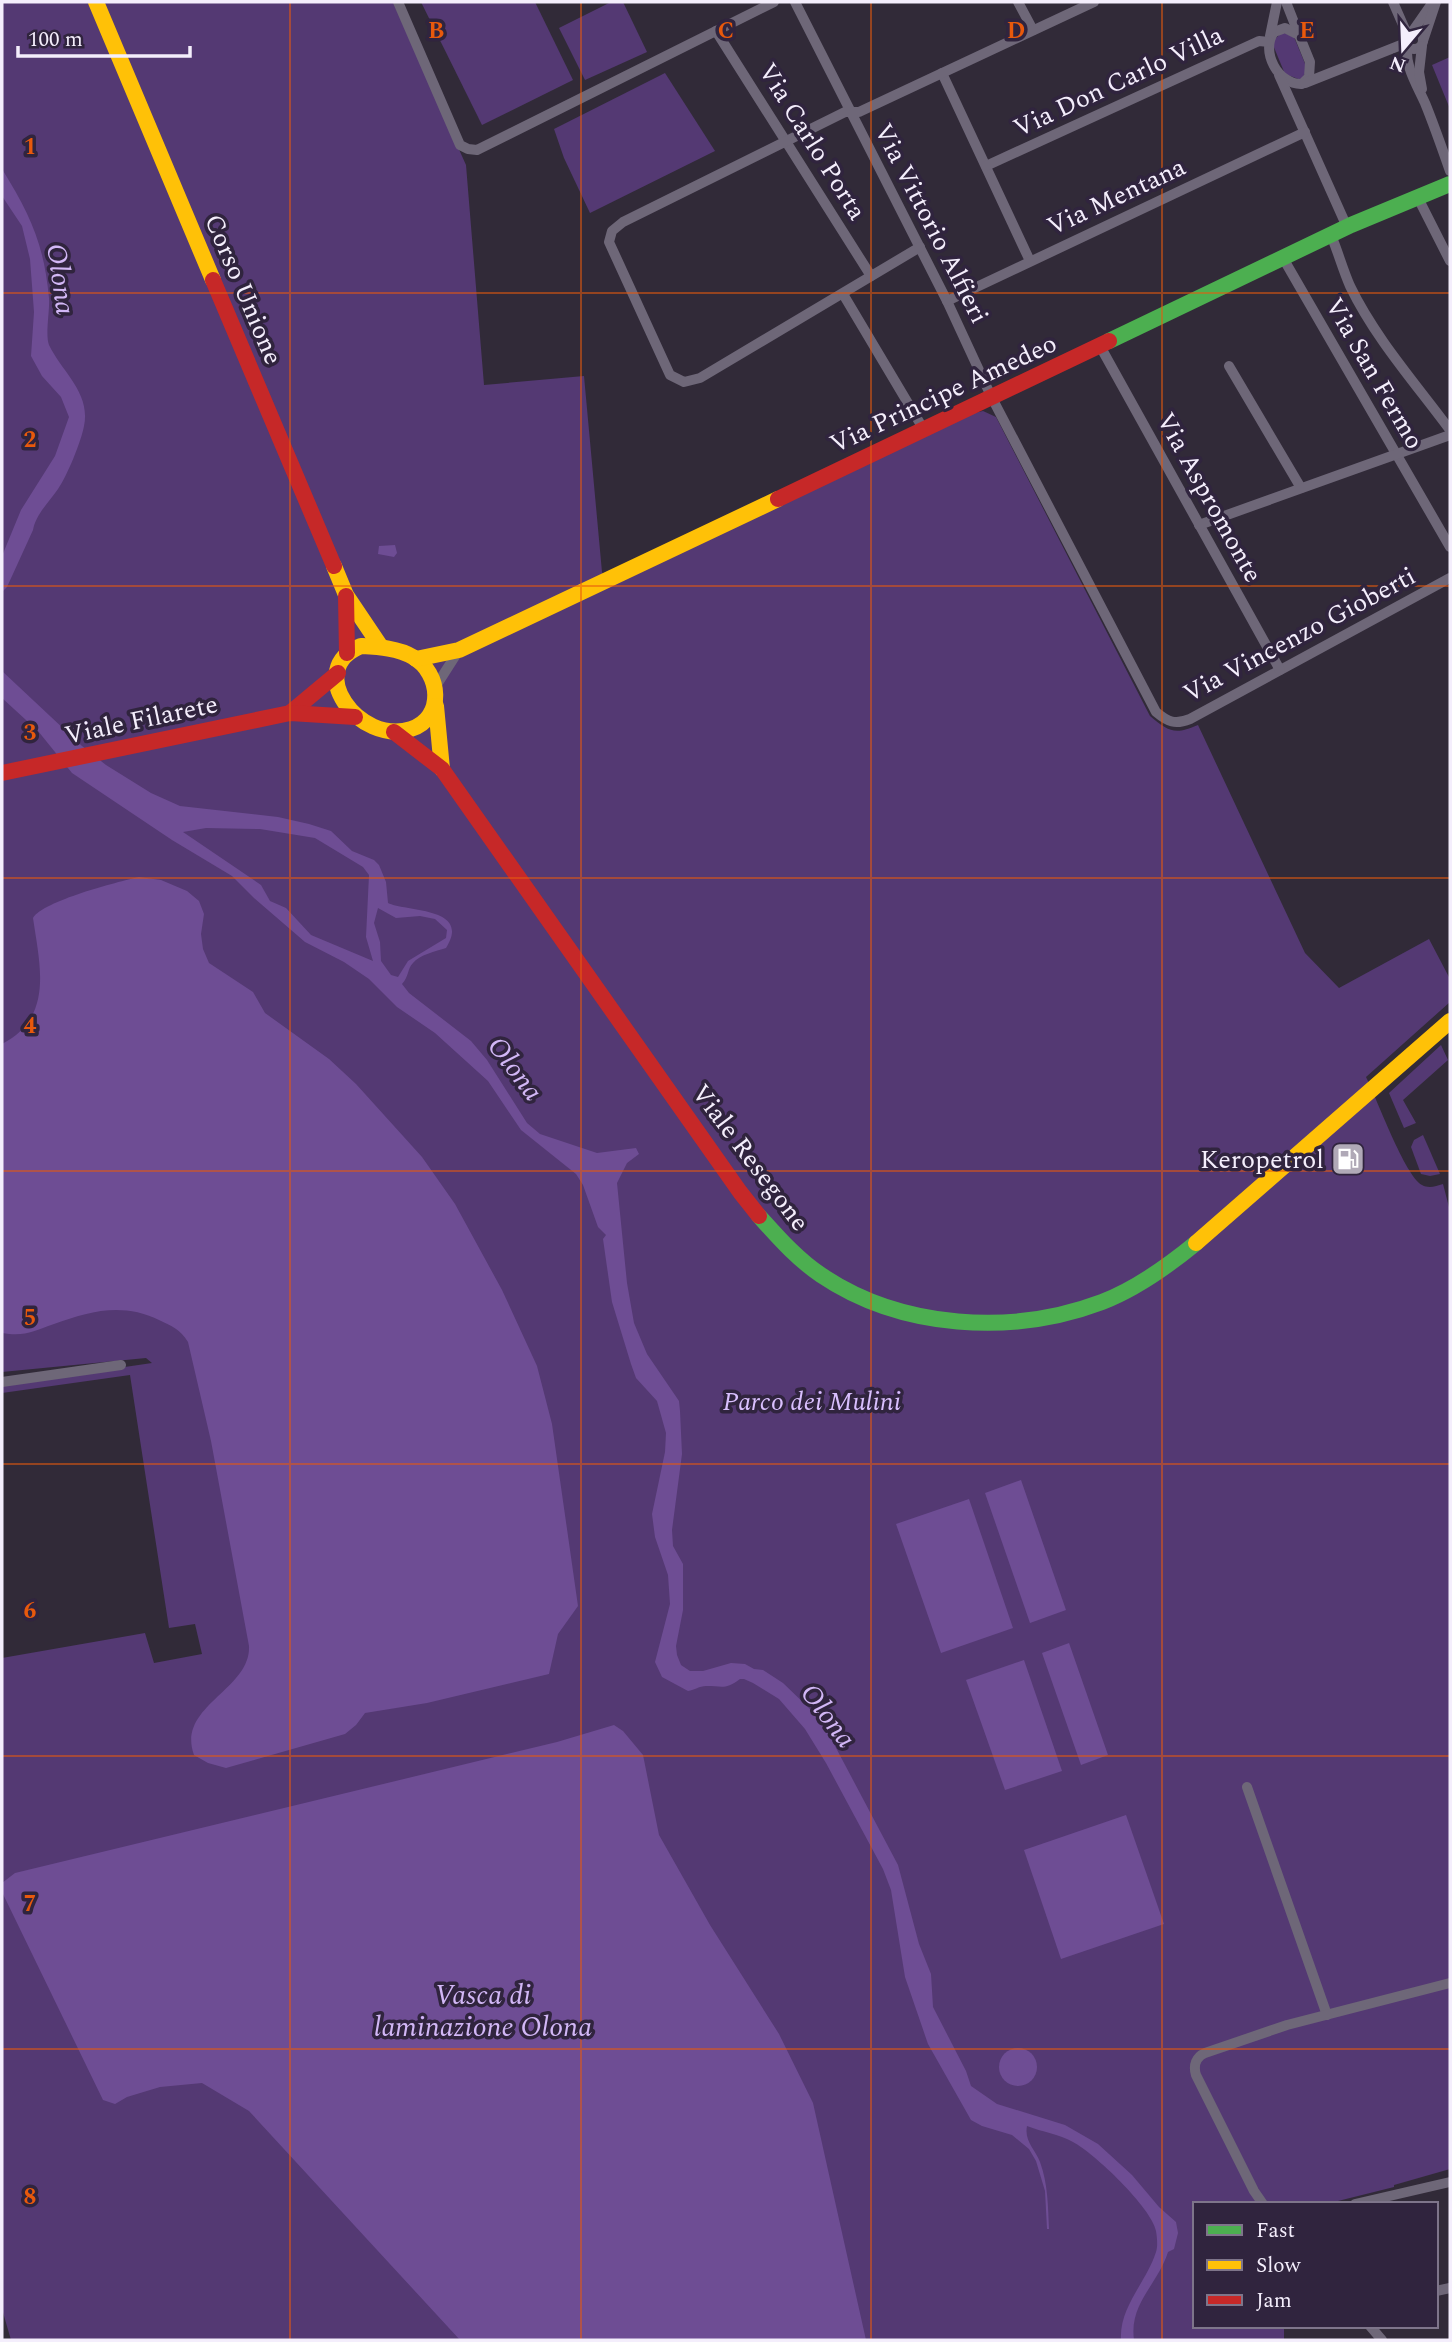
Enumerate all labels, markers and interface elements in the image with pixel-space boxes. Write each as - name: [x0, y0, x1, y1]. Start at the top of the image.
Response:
- scale bar: [18, 14, 189, 58]
- text: B: [428, 14, 444, 49]
- text: C: [718, 14, 734, 49]
- text: E: [1299, 14, 1315, 49]
- north arrow: [1368, 14, 1438, 84]
- street label: Via Don Carlo Villa: [1008, 19, 1228, 143]
- text: 100 m: [28, 24, 83, 56]
- text: N: [1386, 47, 1410, 80]
- street label: Via Carlo Porta: [748, 55, 877, 228]
- street label: Via Vittorio Alfieri: [863, 116, 999, 331]
- text: 1: [24, 130, 36, 165]
- street label: Via Mentana: [1040, 147, 1193, 246]
- street label: Corso Unione: [193, 208, 293, 371]
- water label: Olona: [34, 241, 87, 318]
- street label: Via San Fermo: [1314, 290, 1434, 457]
- street label: Via Principe Amedeo: [823, 324, 1064, 464]
- street label: Via Aspromonte: [1146, 405, 1273, 590]
- text: 2: [24, 423, 37, 458]
- street label: Via Vincenzo Gioberti: [1176, 556, 1423, 713]
- street label: Viale Filarete: [61, 684, 221, 756]
- text: 3: [24, 716, 37, 751]
- text: 4: [24, 1009, 37, 1044]
- water label: Olona: [476, 1027, 554, 1110]
- street label: Viale Resegone: [681, 1075, 819, 1240]
- place label: Keropetrol: [1200, 1140, 1324, 1180]
- fuel station icon: Keropetrol: [1329, 1140, 1367, 1178]
- text: 5: [24, 1301, 36, 1336]
- park label: Parco dei Mulini: [723, 1382, 901, 1422]
- text: 6: [24, 1594, 37, 1629]
- water label: Olona: [789, 1674, 867, 1757]
- text: 7: [24, 1887, 36, 1922]
- water label: Vasca di laminazione Olona: [374, 1974, 592, 2049]
- text: 8: [24, 2180, 36, 2215]
- legend: [1193, 2202, 1438, 2328]
- text: Fast: [1256, 2215, 1295, 2247]
- text: Slow: [1256, 2250, 1302, 2282]
- text: Jam: [1256, 2285, 1292, 2317]

